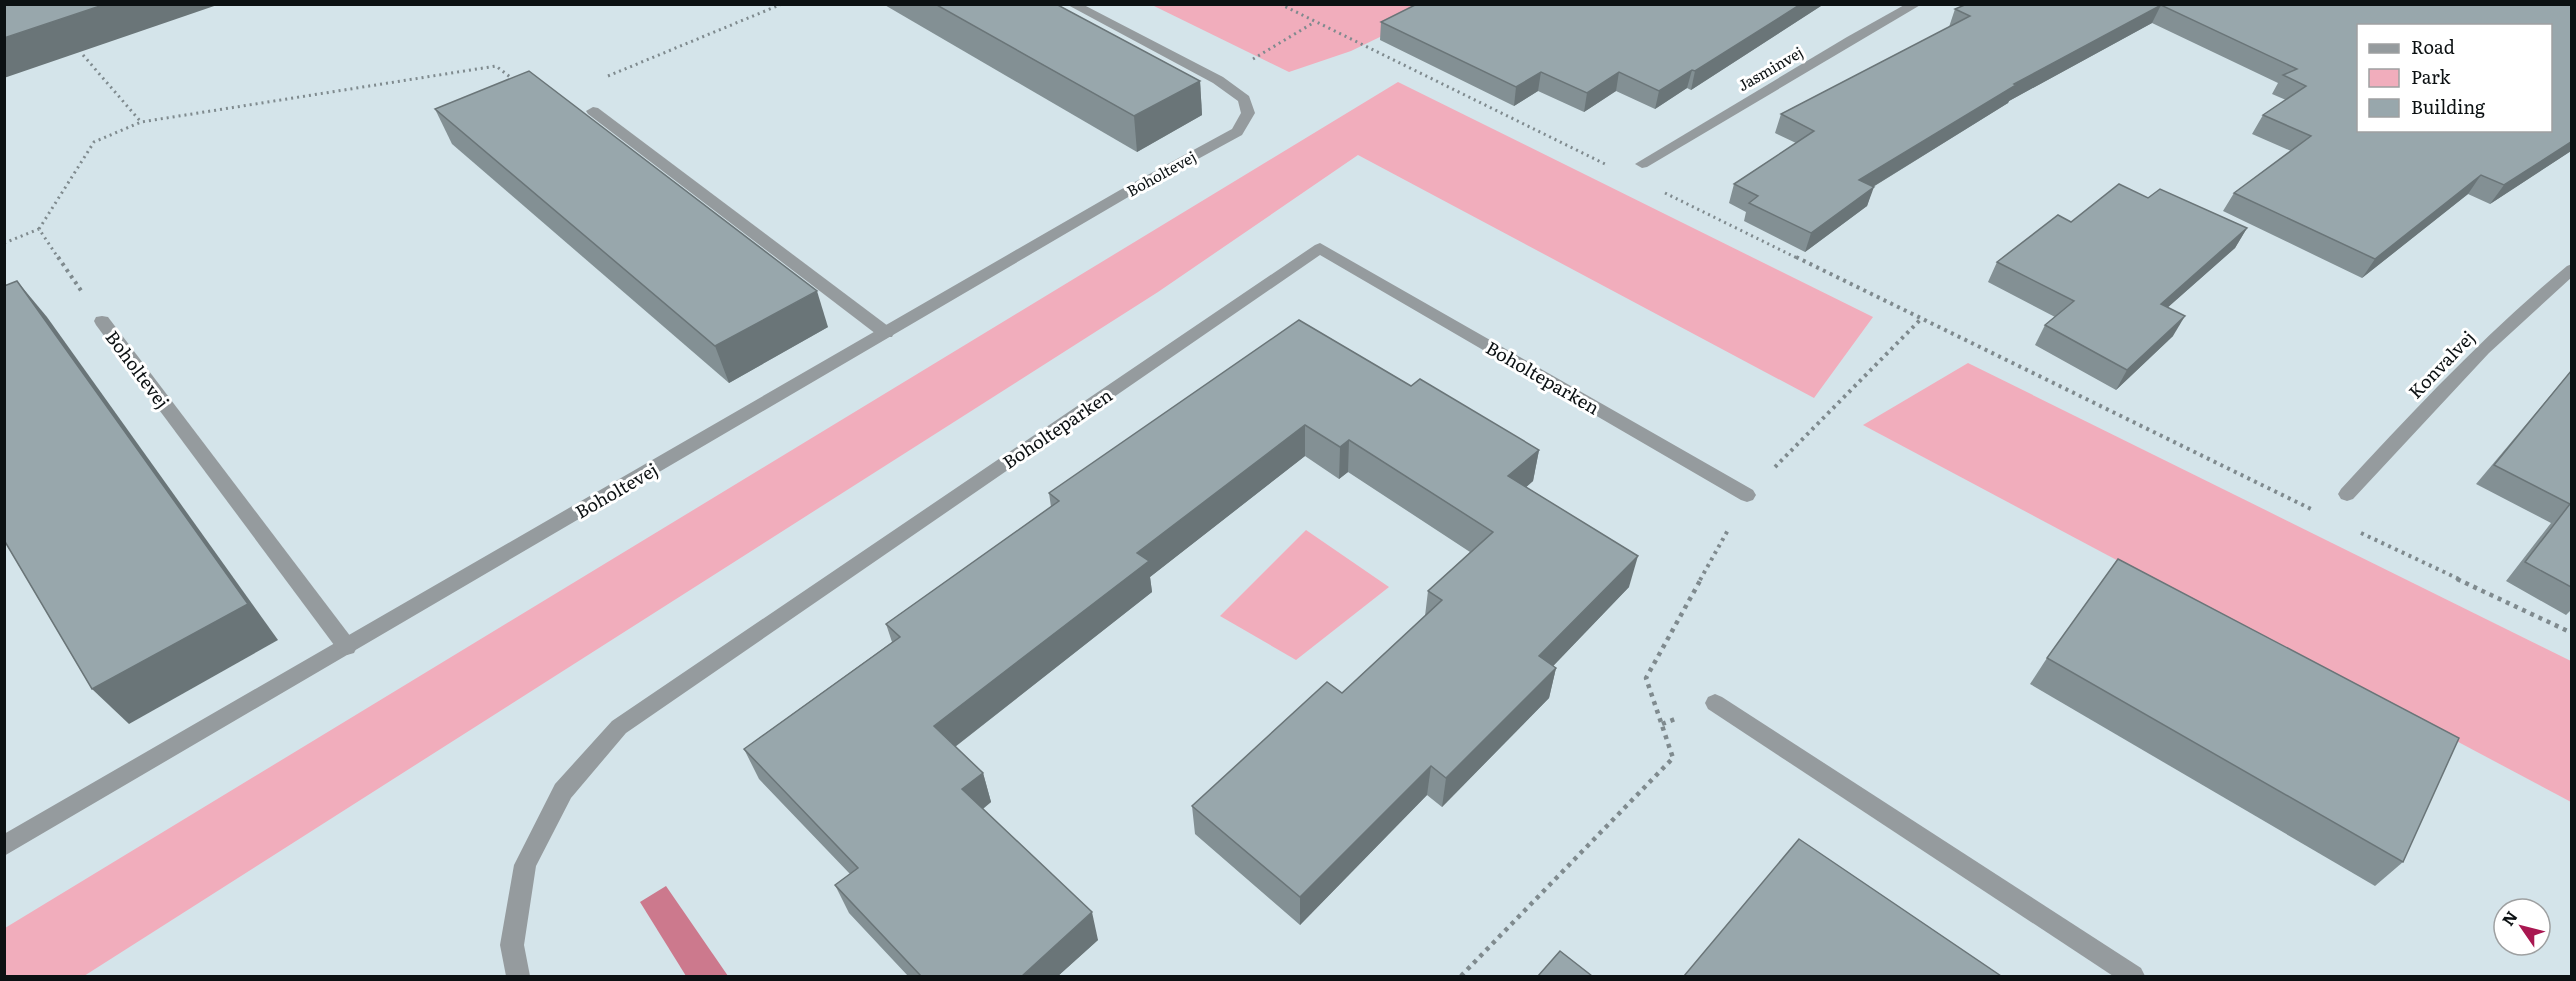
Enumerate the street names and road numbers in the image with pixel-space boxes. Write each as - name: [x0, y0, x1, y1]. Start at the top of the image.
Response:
- street label: Jasminvej: [1733, 40, 1807, 96]
- street label: Boholtevej: [1122, 144, 1200, 202]
- street label: Boholtevej: [100, 324, 176, 414]
- street label: Konvalvej: [2402, 324, 2480, 404]
- street label: Boholteparken: [1481, 334, 1605, 420]
- street label: Boholteparken: [997, 381, 1117, 475]
- street label: Boholtevej: [570, 455, 662, 525]

